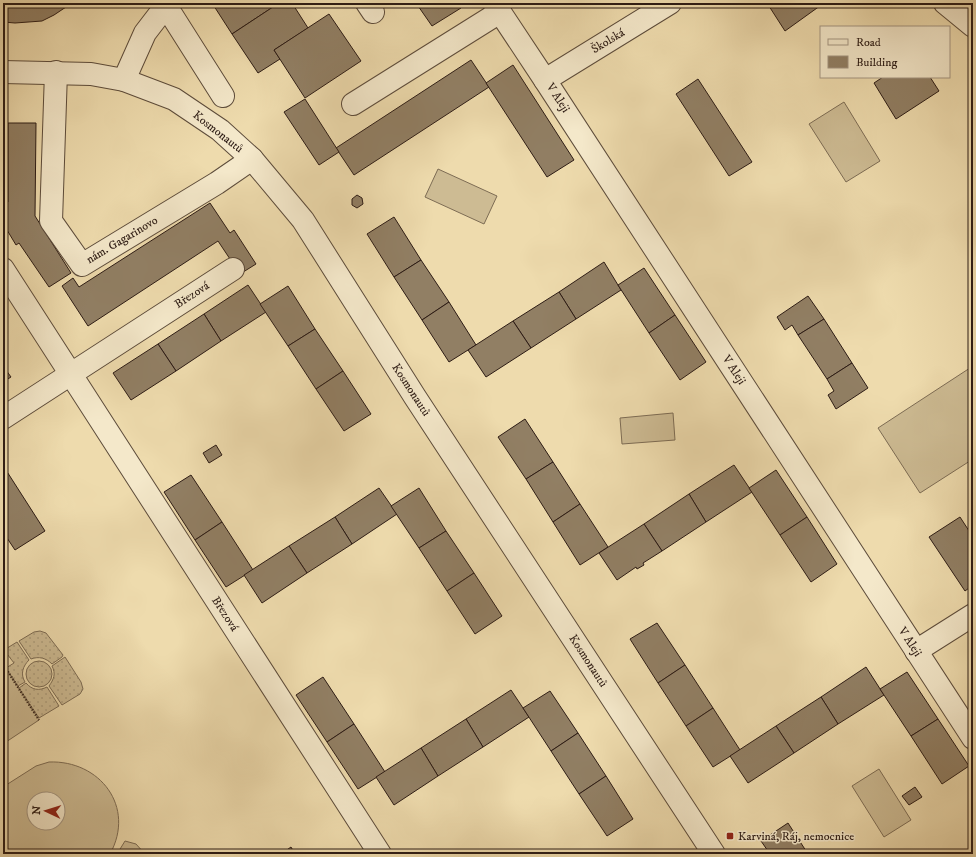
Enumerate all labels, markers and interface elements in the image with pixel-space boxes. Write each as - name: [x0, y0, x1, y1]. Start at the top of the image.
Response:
- street label: Školská: [588, 25, 628, 57]
- legend: [820, 26, 950, 78]
- text: Road: [856, 35, 881, 50]
- text: Building: [856, 55, 897, 70]
- street label: V Aleji: [542, 80, 573, 116]
- street label: Kosmonautů: [190, 108, 246, 156]
- street label: nám. Gagarinovo: [83, 213, 161, 267]
- street label: Březová: [172, 278, 213, 312]
- street label: V Aleji: [718, 352, 749, 388]
- street label: Kosmonautů: [388, 361, 434, 419]
- street label: Březová: [208, 594, 242, 635]
- street label: V Aleji: [894, 624, 925, 660]
- street label: Kosmonautů: [565, 632, 611, 690]
- north arrow: [26, 791, 66, 831]
- text: N: [30, 805, 44, 815]
- place label: Karviná, Ráj, nemocnice: [738, 829, 854, 844]
- marker: Karviná, Ráj, nemocnice: [725, 831, 735, 841]

